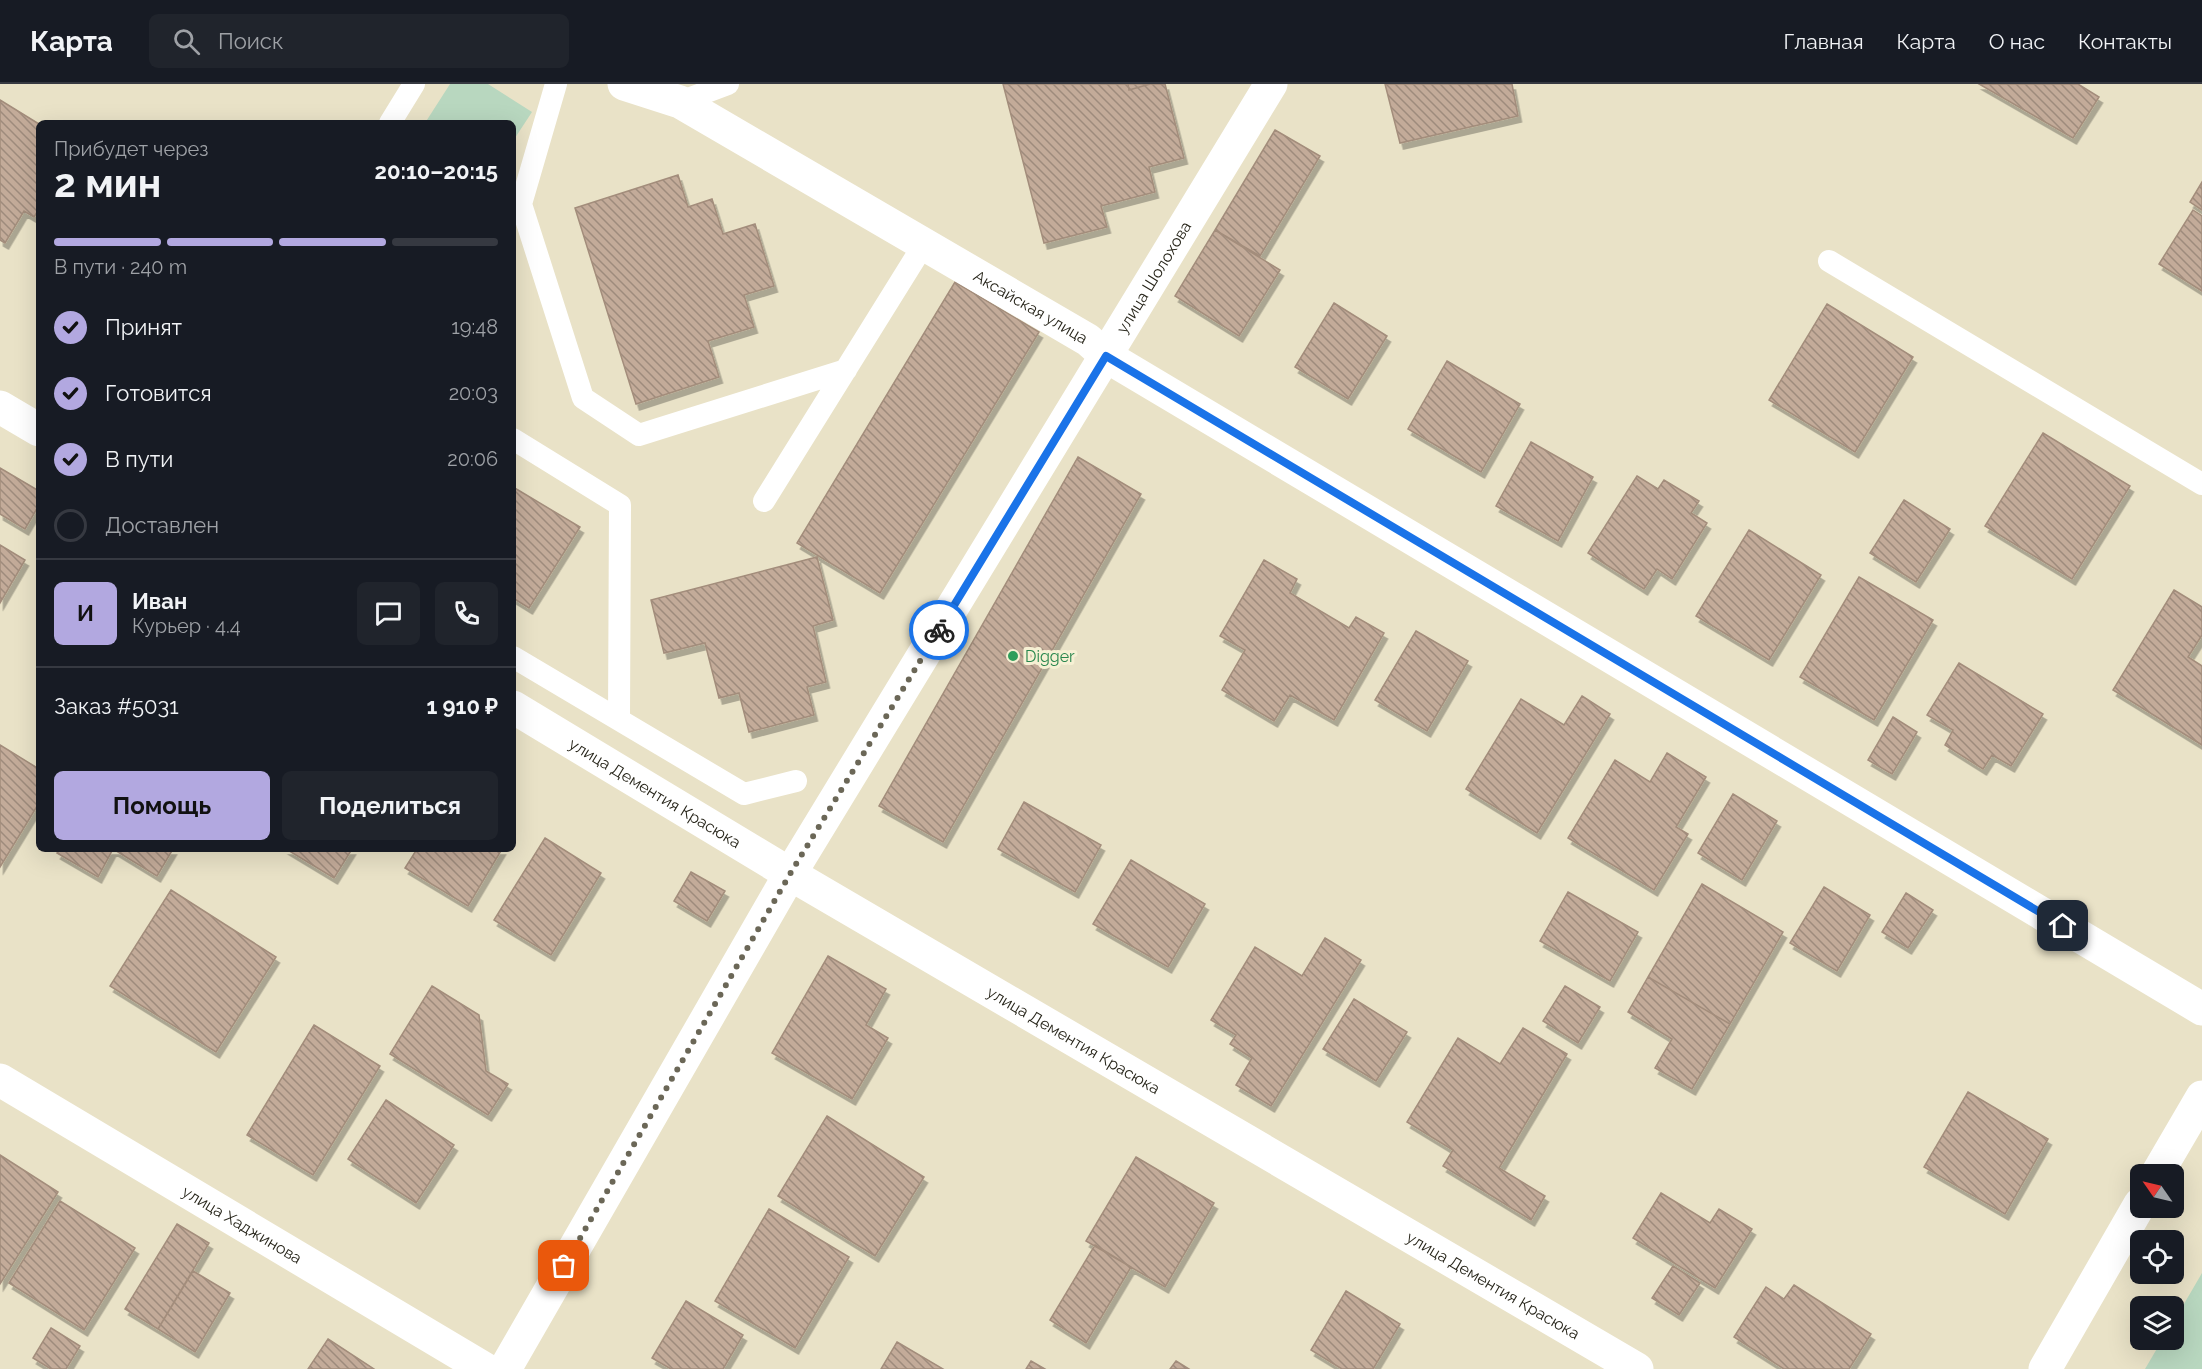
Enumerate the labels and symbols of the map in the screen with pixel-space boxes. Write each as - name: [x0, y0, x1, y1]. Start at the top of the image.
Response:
- street label: улица Шолохова: [1112, 218, 1195, 337]
- street label: Аксайская улица: [970, 266, 1091, 347]
- courier: [909, 600, 969, 660]
- place label: Digger: [1025, 647, 1075, 666]
- marker: Digger: [1006, 649, 1020, 663]
- street label: улица Дементия Красюка: [566, 734, 745, 852]
- pin: [2037, 900, 2088, 951]
- street label: улица Дементия Красюка: [984, 982, 1164, 1098]
- north arrow: [2130, 1164, 2184, 1218]
- street label: улица Хаджинова: [179, 1181, 305, 1267]
- street label: улица Дементия Красюка: [1403, 1227, 1583, 1343]
- pin: [538, 1240, 589, 1291]

